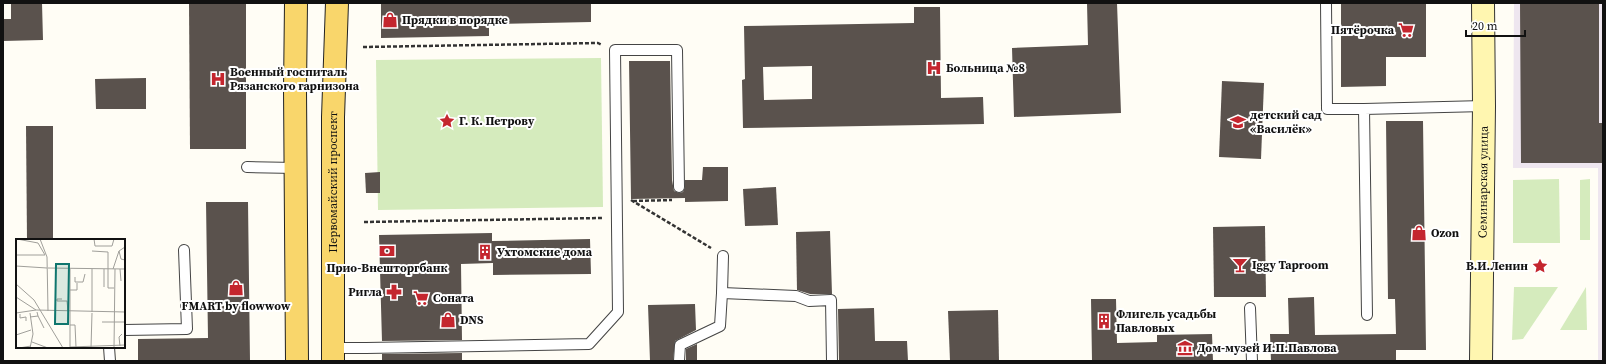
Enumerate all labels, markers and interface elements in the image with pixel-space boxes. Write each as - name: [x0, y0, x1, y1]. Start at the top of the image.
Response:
- shop icon: Прядки в порядке: [381, 11, 399, 29]
- place label: Прядки в порядке: [402, 12, 508, 28]
- scale bar: [1466, 12, 1525, 38]
- text: 20 m: [1472, 18, 1498, 34]
- supermarket icon: Пятёрочка: [1397, 21, 1415, 39]
- place label: Пятёрочка: [1331, 22, 1395, 38]
- hospital icon: Больница №8: [925, 59, 943, 77]
- place label: Больница №8: [946, 60, 1025, 76]
- place label: Военный госпиталь Рязанского гарнизона: [230, 64, 360, 94]
- hospital icon: Военный госпиталь Рязанского гарнизона: [209, 70, 227, 88]
- place label: детский сад «Василёк»: [1250, 107, 1322, 137]
- street label: Первомайский проспект: [325, 110, 341, 253]
- place icon: Г. К. Петрову: [438, 112, 456, 130]
- place label: Г. К. Петрову: [459, 113, 535, 129]
- school or university icon: детский сад «Василёк»: [1229, 113, 1247, 131]
- street label: Семинарская улица: [1474, 125, 1492, 238]
- shop icon: Ozon: [1410, 224, 1428, 242]
- place label: Ozon: [1431, 225, 1460, 241]
- inset map: [16, 239, 125, 348]
- bank icon: Прио-Внешторгбанк: [378, 242, 396, 260]
- building icon: Ухтомские дома: [476, 243, 494, 261]
- place label: Ухтомские дома: [497, 244, 593, 260]
- bar icon: Iggy Taproom: [1231, 256, 1249, 274]
- place label: Iggy Taproom: [1252, 257, 1329, 273]
- place icon: В.И.Ленин: [1531, 257, 1549, 275]
- place label: В.И.Ленин: [1466, 258, 1528, 274]
- place label: Прио-Внешторгбанк: [327, 260, 447, 276]
- shop icon: FMART by flowwow: [227, 279, 245, 297]
- pharmacy icon: Ригла: [385, 283, 403, 301]
- place label: Ригла: [348, 284, 383, 300]
- supermarket icon: Соната: [412, 289, 430, 307]
- place label: Соната: [433, 290, 475, 306]
- place label: FMART by flowwow: [182, 298, 291, 314]
- place label: Флигель усадьбы Павловых: [1116, 306, 1217, 336]
- shop icon: DNS: [439, 311, 457, 329]
- place label: DNS: [460, 312, 484, 328]
- building icon: Флигель усадьбы Павловых: [1095, 312, 1113, 330]
- museum icon: Дом-музей И.П.Павлова: [1176, 339, 1194, 357]
- place label: Дом-музей И.П.Павлова: [1197, 340, 1337, 356]

